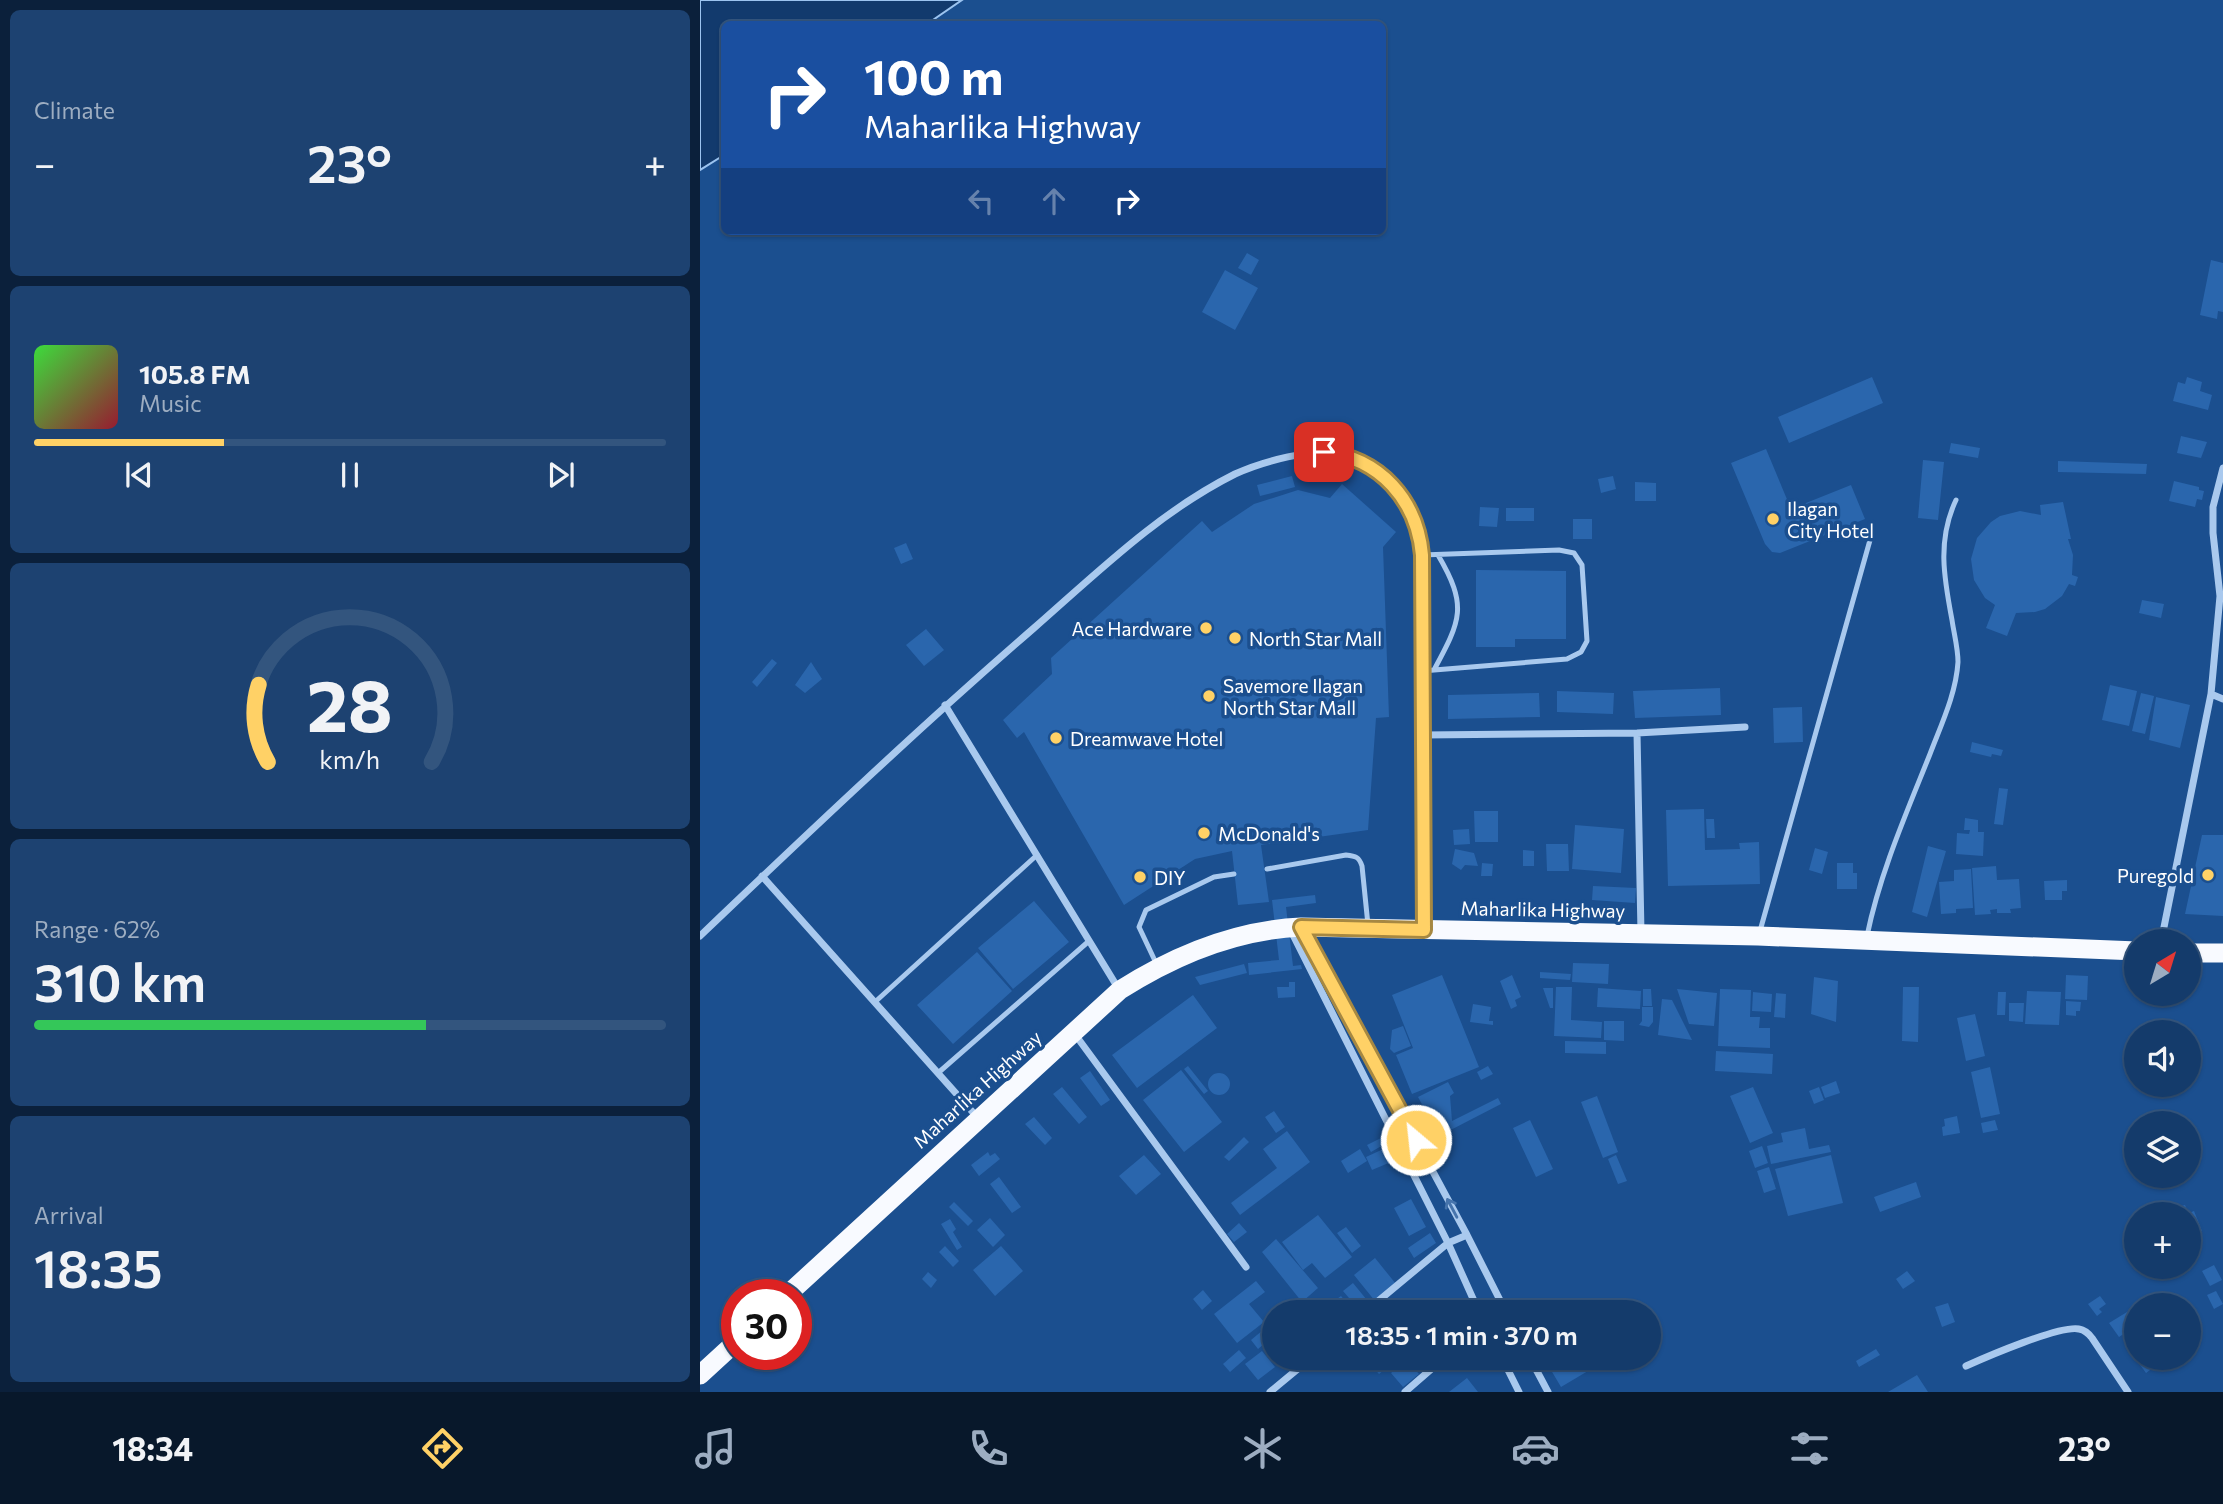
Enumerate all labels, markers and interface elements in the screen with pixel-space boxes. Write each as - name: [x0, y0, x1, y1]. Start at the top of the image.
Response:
- text: 100 m: [864, 45, 1003, 105]
- icon: right: [749, 49, 840, 140]
- text: Climate: [34, 96, 115, 124]
- text: Maharlika Highway: [864, 105, 1141, 145]
- text: 23°: [307, 130, 392, 194]
- text: −: [34, 139, 56, 186]
- text: +: [644, 139, 666, 186]
- icon: left: [962, 182, 1000, 220]
- icon: ahead: [1035, 182, 1073, 220]
- icon: right: [1108, 182, 1146, 220]
- text: 105.8 FM: [139, 358, 250, 389]
- text: Music: [139, 389, 202, 417]
- pin: [1294, 422, 1354, 482]
- icon: arrive: [1305, 433, 1343, 471]
- icon: previous: [120, 456, 158, 494]
- icon: pause: [331, 456, 369, 494]
- icon: next: [542, 456, 580, 494]
- place label: Ilagan City Hotel: [1787, 497, 1874, 542]
- marker: Ilagan City Hotel: [1765, 511, 1781, 527]
- place label: Ace Hardware: [1072, 617, 1192, 640]
- marker: Ace Hardware: [1198, 620, 1214, 636]
- place label: North Star Mall: [1249, 627, 1382, 650]
- marker: North Star Mall: [1227, 630, 1243, 646]
- text: 28: [307, 658, 393, 747]
- place label: Savemore Ilagan North Star Mall: [1223, 674, 1363, 719]
- marker: Savemore Ilagan North Star Mall: [1201, 688, 1217, 704]
- place label: Dreamwave Hotel: [1070, 727, 1223, 750]
- marker: Dreamwave Hotel: [1048, 730, 1064, 746]
- text: km/h: [320, 744, 380, 774]
- place label: McDonald's: [1218, 822, 1320, 845]
- marker: McDonald's: [1196, 825, 1212, 841]
- place label: Puregold: [2117, 864, 2194, 887]
- place label: DIY: [1154, 866, 1186, 889]
- marker: Puregold: [2200, 867, 2216, 883]
- marker: DIY: [1132, 869, 1148, 885]
- street label: Maharlika Highway: [1461, 896, 1626, 922]
- text: Range · 62%: [34, 915, 160, 943]
- north arrow: [2124, 929, 2202, 1006]
- map controls: [2124, 929, 2201, 1370]
- text: 310 km: [34, 949, 206, 1013]
- button: sound: [2124, 1020, 2201, 1097]
- street label: Maharlika Highway: [908, 1025, 1046, 1153]
- position arrow: [1379, 1103, 1453, 1177]
- button: layers: [2124, 1111, 2201, 1188]
- one-way arrow: [1445, 1198, 1459, 1219]
- text: Arrival: [34, 1201, 104, 1229]
- button: +: [2124, 1202, 2201, 1279]
- text: 18:35: [34, 1235, 163, 1299]
- speed limit sign: 30: [721, 1279, 812, 1370]
- button: −: [2124, 1293, 2201, 1370]
- text: 18:35 · 1 min · 370 m: [1345, 1319, 1578, 1350]
- icon: directions: [418, 1424, 467, 1473]
- icon: music: [691, 1424, 740, 1473]
- icon: phone: [964, 1424, 1013, 1473]
- icon: climate: [1238, 1424, 1287, 1473]
- icon: car: [1511, 1424, 1560, 1473]
- icon: filters: [1785, 1424, 1834, 1473]
- text: 18:34: [112, 1428, 193, 1468]
- text: 23°: [2058, 1428, 2111, 1468]

